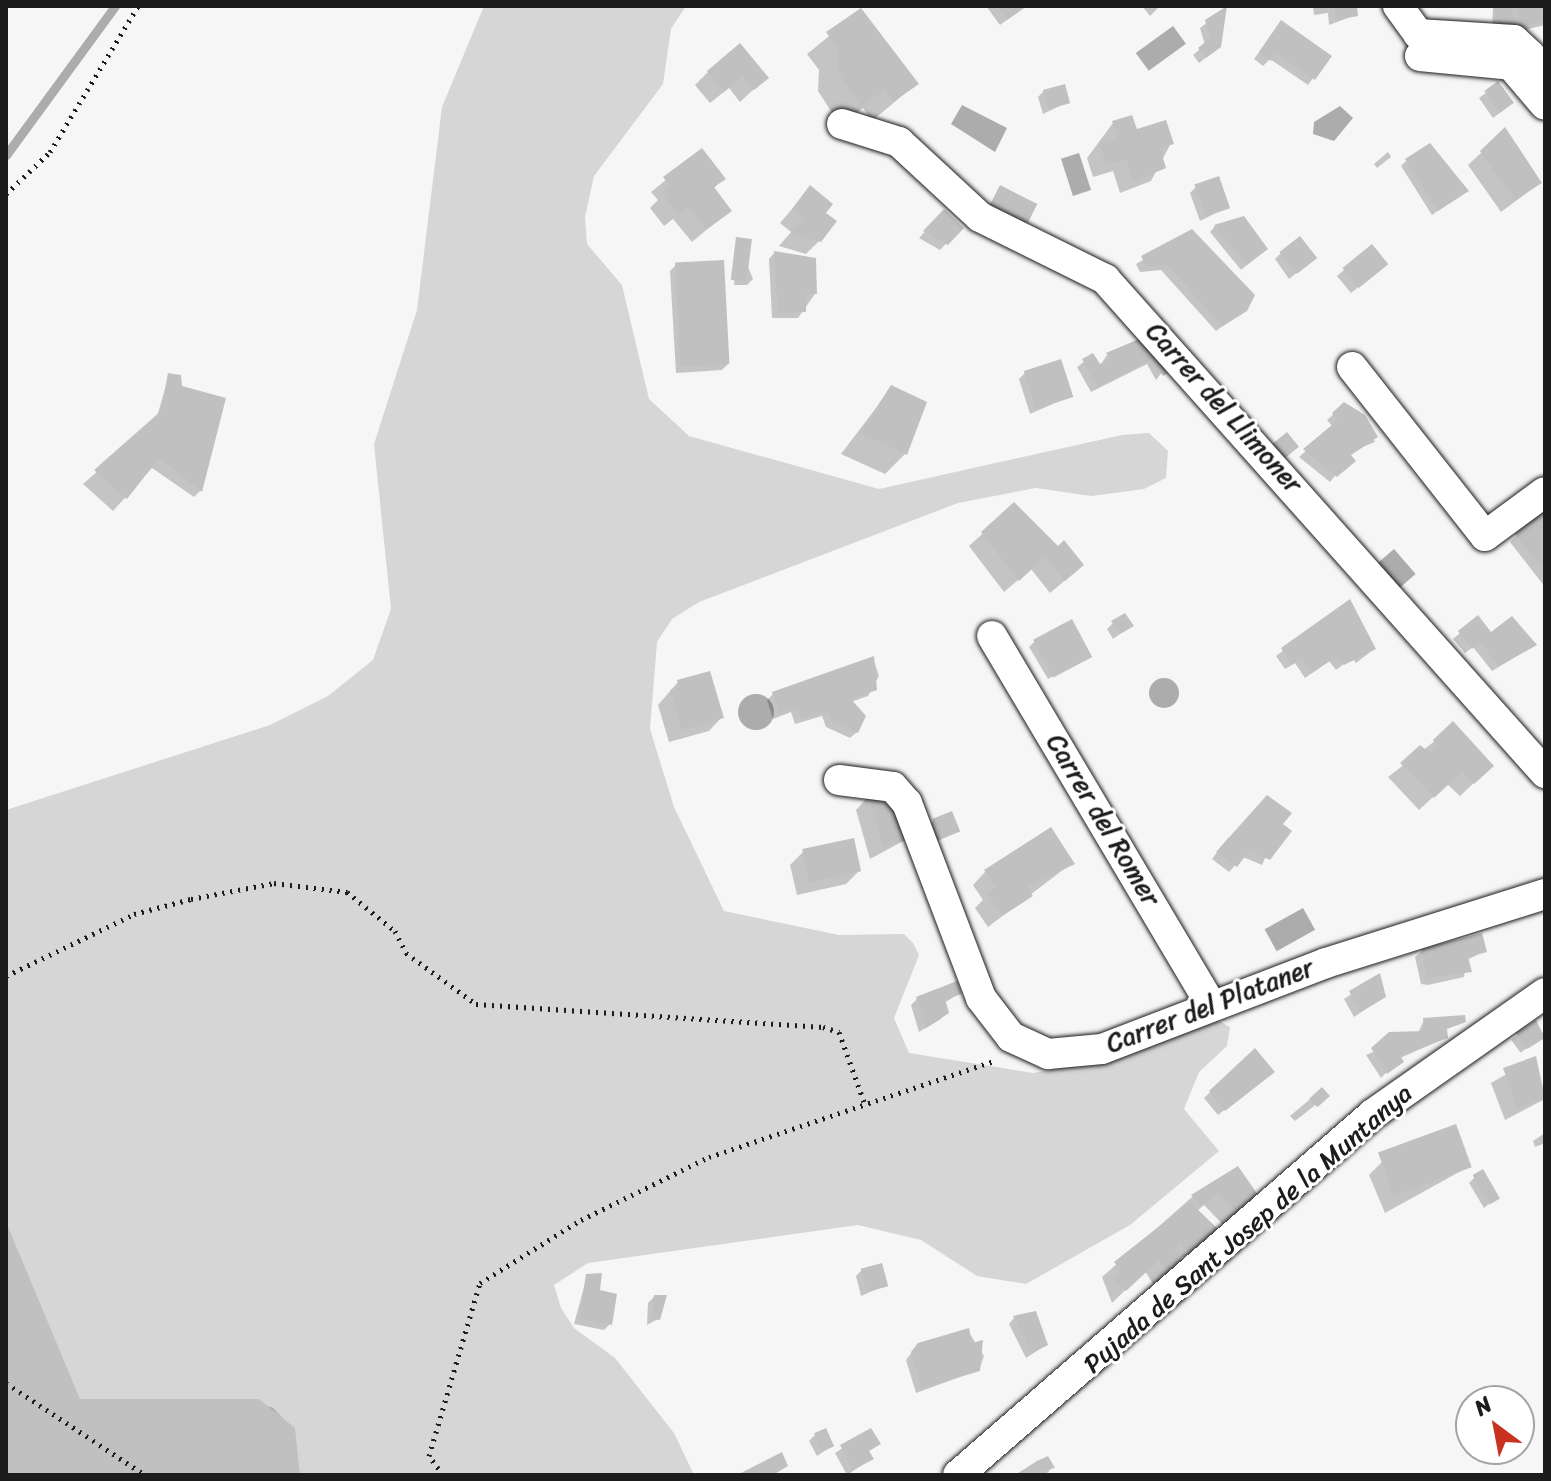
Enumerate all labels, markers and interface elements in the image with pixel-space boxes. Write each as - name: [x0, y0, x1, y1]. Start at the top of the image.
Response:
- street label: Carrer del Llimoner: [1139, 316, 1309, 500]
- street label: Carrer del Romer: [1039, 728, 1167, 912]
- street label: Carrer del Plataner: [1101, 952, 1319, 1060]
- street label: Pujada de Sant Josep de la Muntanya: [1077, 1077, 1419, 1381]
- north arrow: [1455, 1385, 1535, 1465]
- text: N: [1466, 1385, 1500, 1426]

